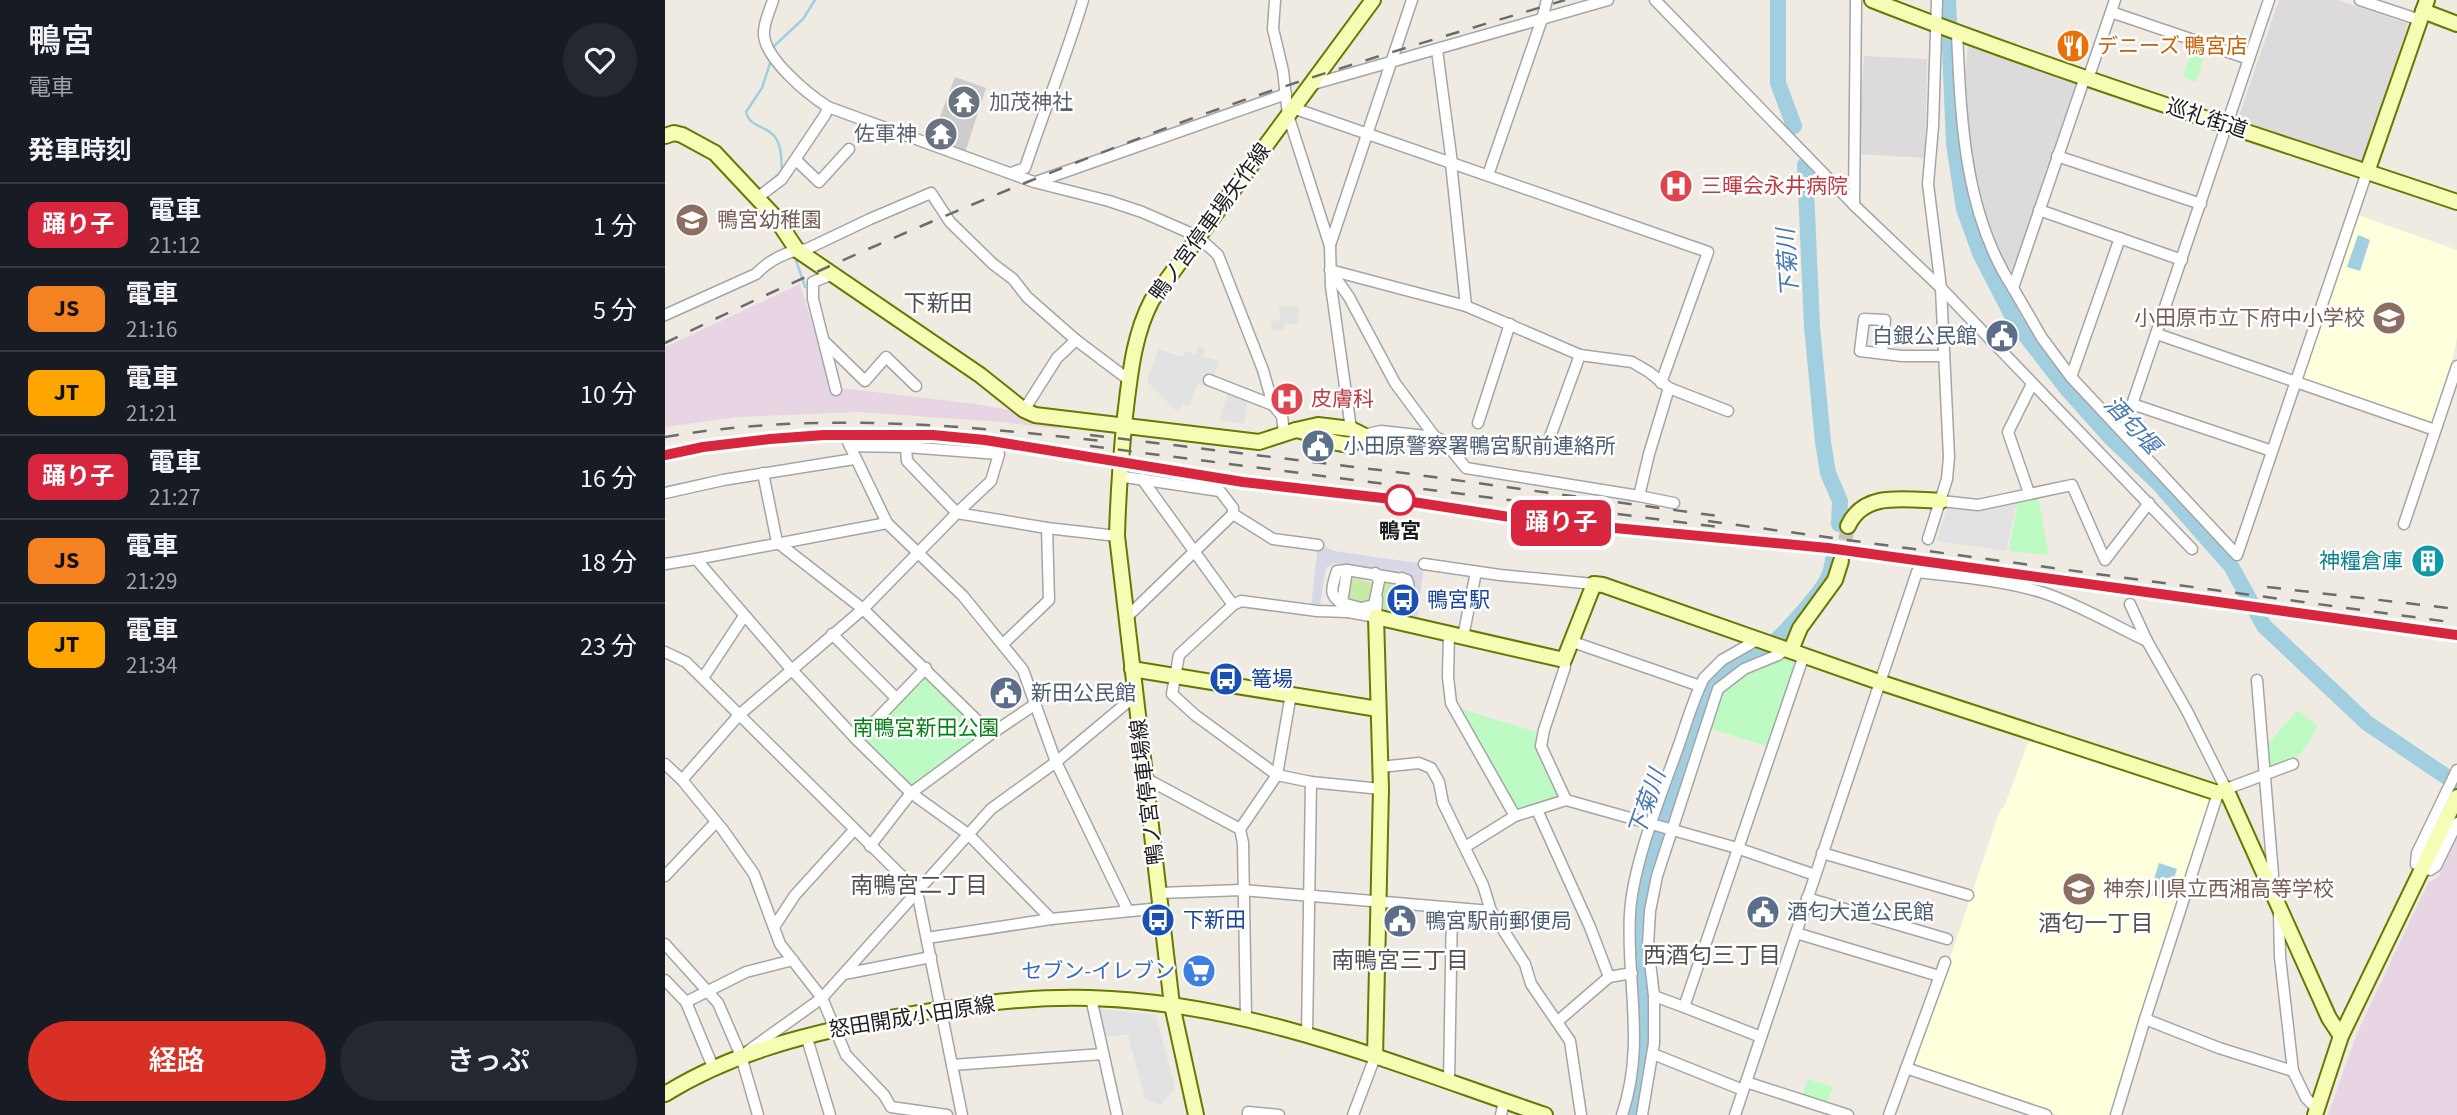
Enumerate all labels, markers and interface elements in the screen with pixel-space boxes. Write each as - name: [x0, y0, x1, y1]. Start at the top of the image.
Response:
- text: 鴨宮: [28, 18, 94, 65]
- button: heart: [563, 23, 637, 97]
- restaurant icon: デニーズ 鴨宮店: [2054, 27, 2092, 65]
- place label: デニーズ 鴨宮店: [2097, 31, 2247, 61]
- text: 電車: [28, 71, 74, 104]
- temple icon: 加茂神社: [945, 83, 983, 121]
- place label: 加茂神社: [989, 87, 1073, 117]
- street label: 巡礼街道: [2162, 91, 2252, 145]
- temple icon: 佐軍神: [922, 115, 960, 153]
- place label: 佐軍神: [854, 119, 917, 149]
- text: 発車時刻: [28, 132, 132, 169]
- street label: 鴨ノ宮停車場矢作線: [1142, 137, 1278, 307]
- hospital icon: 三暉会永井病院: [1657, 167, 1695, 205]
- place label: 三暉会永井病院: [1701, 171, 1848, 201]
- text: 電車: [149, 192, 201, 229]
- school or university icon: 鴨宮幼稚園: [673, 201, 711, 239]
- place label: 鴨宮幼稚園: [717, 205, 822, 235]
- text: 踊り子: [42, 207, 114, 242]
- text: 1 分: [593, 208, 637, 245]
- water label: 下菊川: [1769, 224, 1807, 299]
- text: 21:12: [149, 229, 200, 262]
- text: 電車: [126, 276, 178, 313]
- district label: 下新田: [904, 287, 973, 320]
- text: JS: [54, 291, 79, 326]
- text: 5 分: [593, 292, 637, 329]
- school or university icon: 小田原市立下府中小学校: [2370, 299, 2408, 337]
- place label: 小田原市立下府中小学校: [2134, 303, 2365, 333]
- text: 21:16: [126, 313, 177, 346]
- public building icon: 白銀公民館: [1983, 317, 2021, 355]
- place label: 白銀公民館: [1872, 321, 1977, 351]
- text: 電車: [126, 360, 178, 397]
- text: JT: [54, 375, 79, 410]
- text: 10 分: [580, 376, 637, 413]
- hospital icon: 皮膚科: [1268, 380, 1306, 418]
- place label: 皮膚科: [1311, 384, 1374, 414]
- water label: 酒匂堰: [2096, 389, 2170, 464]
- text: 21:21: [126, 397, 177, 430]
- public building icon: 小田原警察署鴨宮駅前連絡所: [1299, 427, 1337, 465]
- place label: 小田原警察署鴨宮駅前連絡所: [1343, 431, 1616, 461]
- text: 電車: [149, 444, 201, 481]
- text: 踊り子: [42, 459, 114, 494]
- text: 16 分: [580, 460, 637, 497]
- text: 21:27: [149, 481, 200, 514]
- marker: 鴨宮: [1385, 485, 1415, 515]
- line badge: 踊り子: [1521, 500, 1601, 546]
- text: 踊り子: [1525, 505, 1597, 540]
- place label: 鴨宮: [1379, 516, 1421, 546]
- text: 電車: [126, 528, 178, 565]
- building icon: 神糧倉庫: [2409, 542, 2447, 580]
- text: JS: [54, 543, 79, 578]
- text: 18 分: [580, 544, 637, 581]
- place label: 神糧倉庫: [2319, 546, 2403, 576]
- text: 21:29: [126, 565, 177, 598]
- bus stop icon: 鴨宮駅: [1384, 581, 1422, 619]
- place label: 鴨宮駅: [1427, 585, 1490, 615]
- text: 電車: [126, 612, 178, 649]
- text: JT: [54, 627, 79, 662]
- text: 23 分: [580, 628, 637, 665]
- text: 21:34: [126, 649, 177, 682]
- bus stop icon: 篭場: [1207, 660, 1245, 698]
- place label: 篭場: [1251, 664, 1293, 694]
- public building icon: 新田公民館: [987, 674, 1025, 712]
- place label: 新田公民館: [1031, 678, 1136, 708]
- park label: 南鴨宮新田公園: [853, 713, 1000, 743]
- street label: 鴨ノ宮停車場線: [1123, 717, 1171, 867]
- water label: 下菊川: [1620, 762, 1675, 841]
- district label: 南鴨宮二丁目: [850, 869, 988, 902]
- school or university icon: 神奈川県立西湘高等学校: [2060, 870, 2098, 908]
- place label: 神奈川県立西湘高等学校: [2103, 874, 2334, 904]
- public building icon: 酒匂大道公民館: [1744, 893, 1782, 931]
- place label: 酒匂大道公民館: [1787, 897, 1934, 927]
- bus stop icon: 下新田: [1139, 901, 1177, 939]
- public building icon: 鴨宮駅前郵便局: [1381, 902, 1419, 940]
- place label: 下新田: [1183, 905, 1246, 935]
- place label: 鴨宮駅前郵便局: [1425, 906, 1572, 936]
- district label: 酒匂一丁目: [2039, 907, 2154, 940]
- district label: 西酒匂三丁目: [1643, 939, 1781, 972]
- district label: 南鴨宮三丁目: [1331, 944, 1469, 977]
- supermarket icon: セブン-イレブン: [1180, 952, 1218, 990]
- place label: セブン-イレブン: [1021, 956, 1175, 986]
- street label: 怒田開成小田原線: [827, 989, 997, 1045]
- button: 経路: [28, 1021, 326, 1101]
- button: きっぷ: [340, 1021, 637, 1101]

